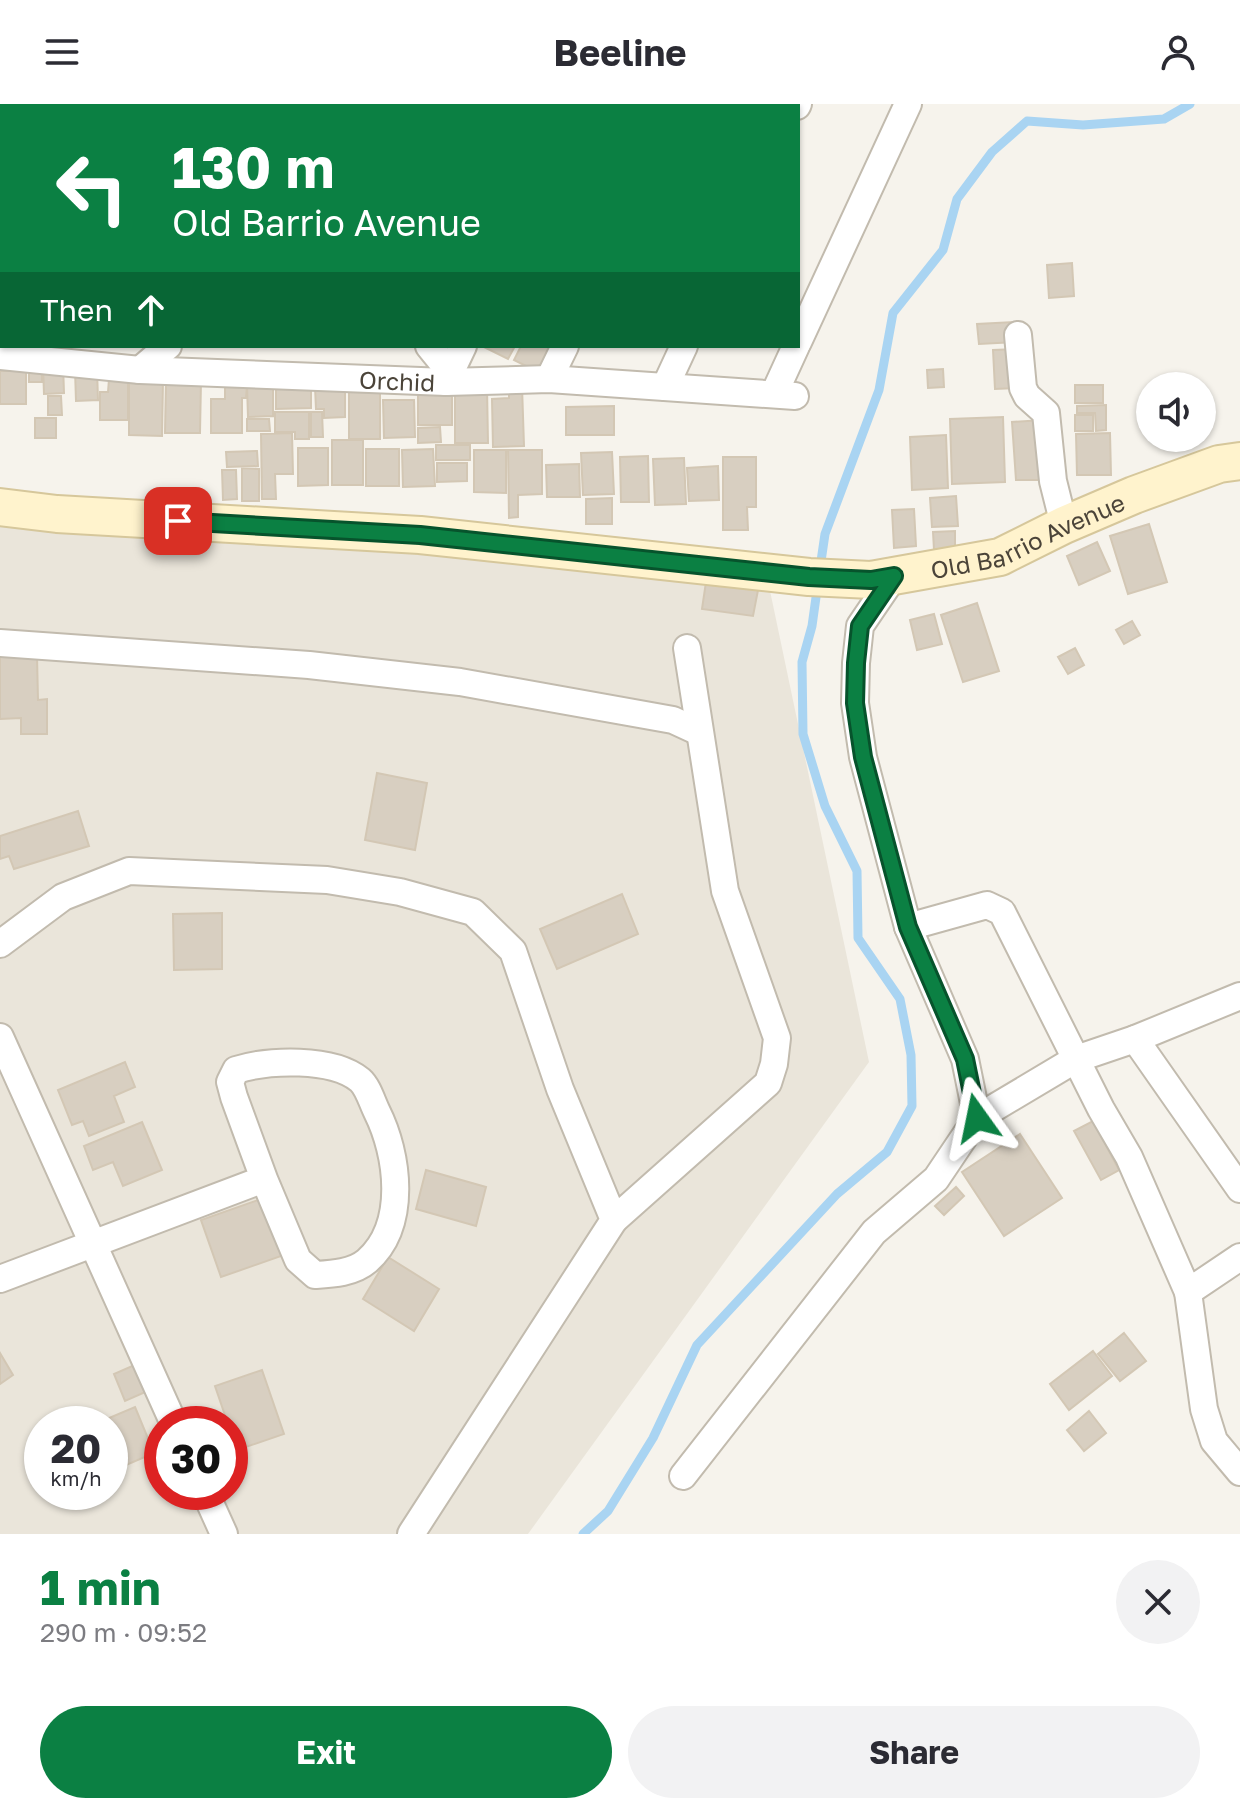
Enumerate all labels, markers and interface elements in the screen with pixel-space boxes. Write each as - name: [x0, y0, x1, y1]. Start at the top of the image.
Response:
- icon: menu: [40, 30, 84, 74]
- icon: person: [1156, 30, 1200, 74]
- text: Beeline: [554, 31, 686, 74]
- text: 130 m: [172, 133, 334, 200]
- icon: left: [40, 136, 144, 240]
- text: Old Barrio Avenue: [172, 201, 481, 244]
- icon: ahead: [129, 288, 173, 332]
- text: Then: [40, 292, 113, 328]
- street label: Orchid: [359, 364, 436, 396]
- map controls: [1136, 372, 1216, 452]
- button: sound: [1136, 372, 1216, 452]
- street label: Old Barrio Avenue: [928, 486, 1129, 584]
- pin: [144, 487, 212, 555]
- icon: arrive: [156, 499, 200, 543]
- position arrow: [935, 1076, 1019, 1160]
- speed limit sign: 30: [144, 1406, 248, 1510]
- text: 20: [51, 1424, 101, 1472]
- text: km/h: [51, 1466, 101, 1490]
- text: 1 min: [40, 1558, 161, 1616]
- button: close: [1116, 1560, 1200, 1644]
- text: 290 m · 09:52: [40, 1617, 207, 1648]
- button: Exit: [40, 1706, 612, 1798]
- button: Share: [628, 1706, 1200, 1798]

